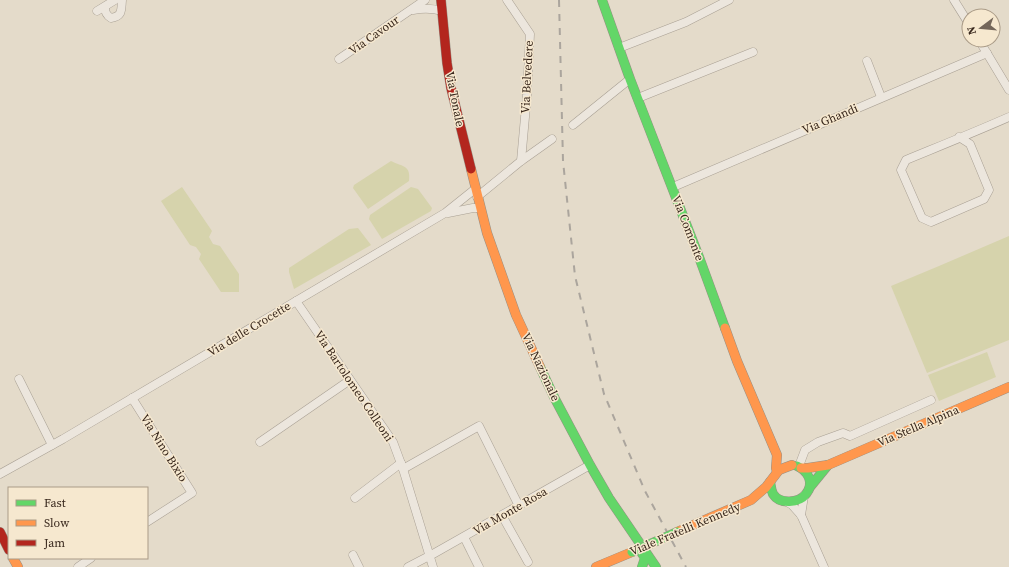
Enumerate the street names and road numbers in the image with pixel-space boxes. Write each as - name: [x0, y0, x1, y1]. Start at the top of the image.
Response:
- street label: Via Cavour: [346, 12, 402, 58]
- street label: Via Belvedere: [517, 40, 537, 114]
- street label: Via Tonale: [442, 70, 468, 128]
- street label: Via Ghandi: [800, 100, 861, 138]
- street label: Via Comonte: [668, 193, 708, 263]
- street label: Via delle Crocette: [205, 298, 293, 360]
- street label: Via Bartolomeo Colleoni: [311, 327, 397, 445]
- street label: Via Nazionale: [518, 330, 564, 404]
- street label: Via Stella Alpina: [875, 401, 962, 450]
- street label: Via Nino Bixio: [137, 411, 191, 485]
- street label: Via Monte Rosa: [470, 483, 551, 539]
- street label: Viale Fratelli Kennedy: [627, 498, 743, 560]

